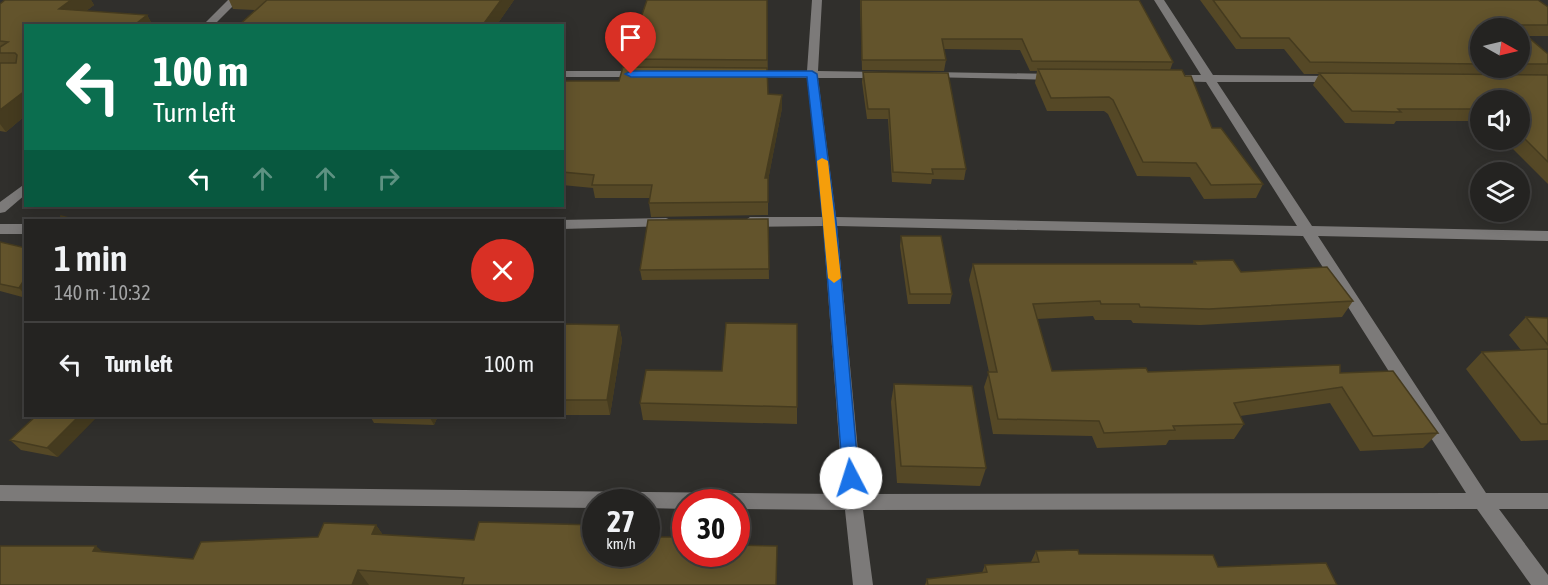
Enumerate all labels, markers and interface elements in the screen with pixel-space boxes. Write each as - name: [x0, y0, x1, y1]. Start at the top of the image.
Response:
- pin: [605, 12, 656, 74]
- north arrow: [1470, 18, 1530, 78]
- map controls: [1470, 18, 1530, 222]
- icon: arrive: [614, 21, 647, 54]
- text: 100 m: [153, 47, 248, 95]
- icon: left: [54, 48, 132, 126]
- button: sound: [1470, 90, 1530, 150]
- text: Turn left: [153, 97, 236, 128]
- icon: left: [183, 162, 216, 195]
- icon: ahead: [246, 162, 279, 195]
- icon: ahead: [309, 162, 342, 195]
- icon: right: [372, 162, 405, 195]
- button: layers: [1470, 162, 1530, 222]
- text: 1 min: [54, 237, 128, 279]
- button: close: [471, 239, 534, 302]
- text: 140 m · 10:32: [54, 281, 151, 304]
- icon: left: [54, 348, 87, 381]
- text: Turn left: [105, 351, 172, 377]
- text: 100 m: [484, 351, 534, 377]
- position arrow: [819, 446, 883, 510]
- speed limit sign: 30: [672, 489, 750, 567]
- text: 27: [607, 504, 635, 538]
- text: km/h: [606, 535, 636, 552]

